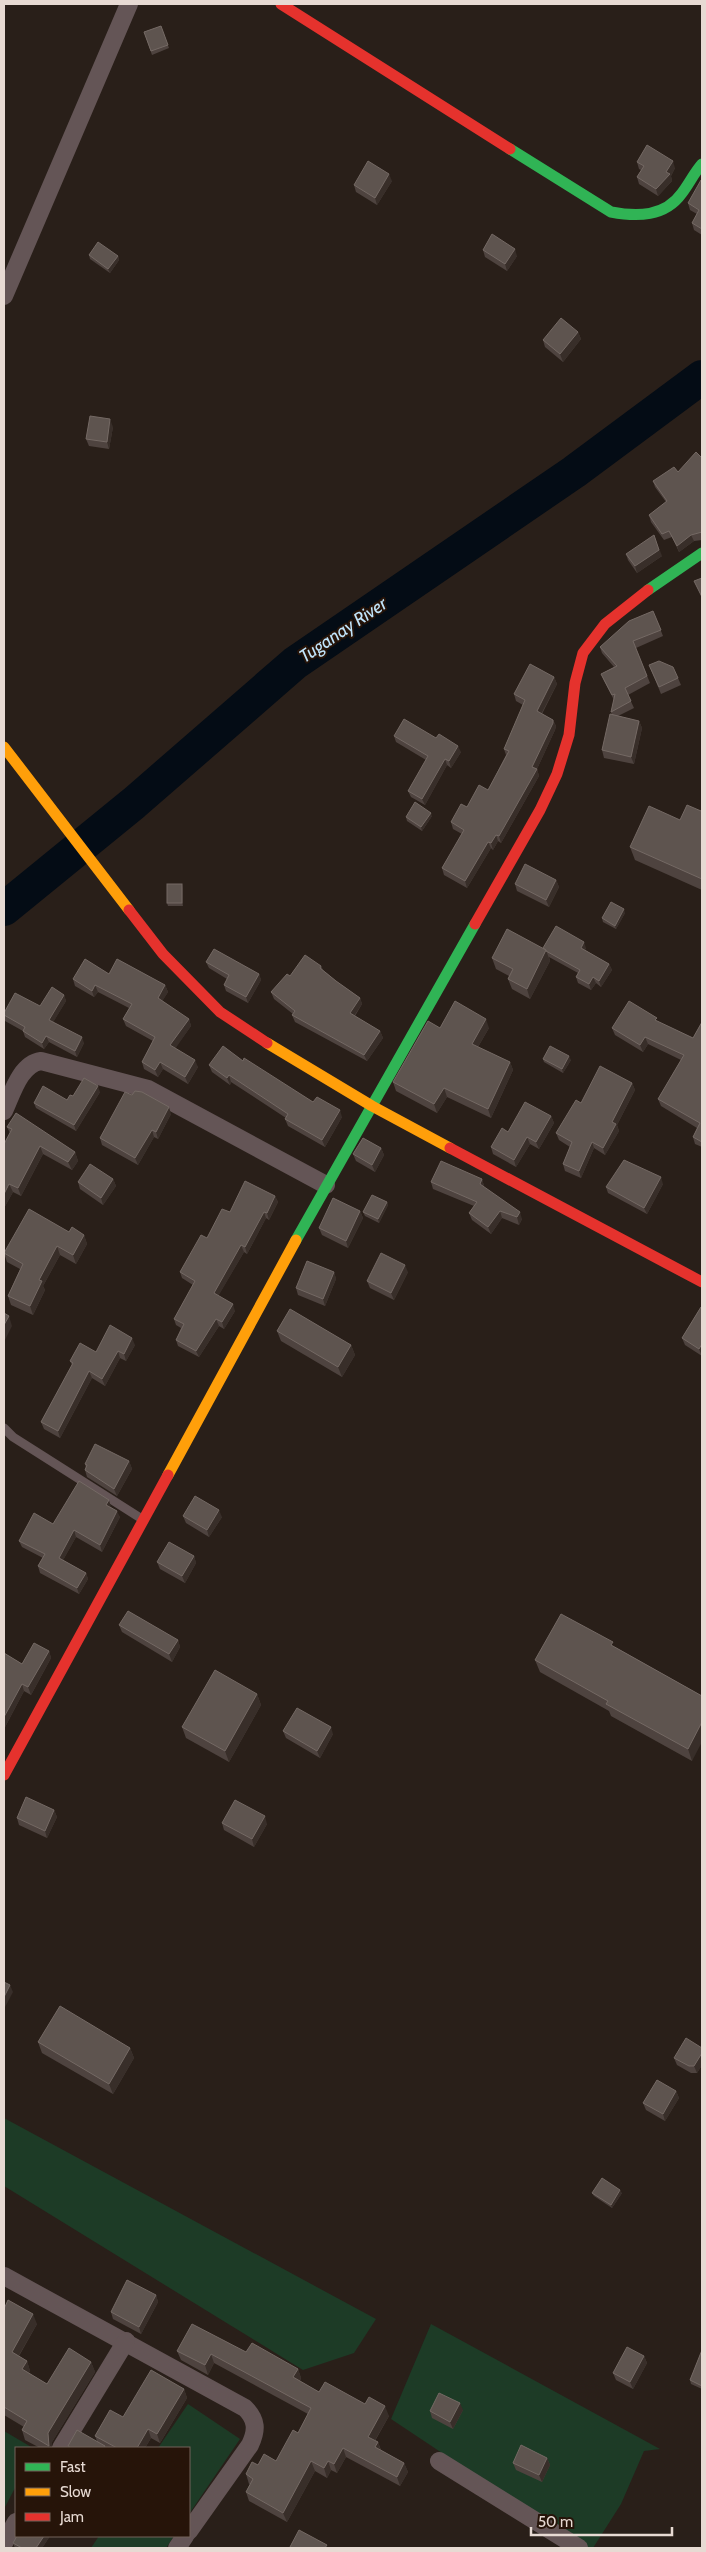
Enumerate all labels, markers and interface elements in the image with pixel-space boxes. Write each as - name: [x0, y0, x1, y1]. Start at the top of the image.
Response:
- water label: Tuganay River: [295, 592, 392, 667]
- legend: [15, 2447, 190, 2537]
- text: Fast: [60, 2458, 85, 2476]
- text: Slow: [60, 2483, 91, 2501]
- scale bar: [531, 2504, 672, 2536]
- text: Jam: [59, 2508, 84, 2526]
- text: 50 m: [538, 2513, 573, 2531]

